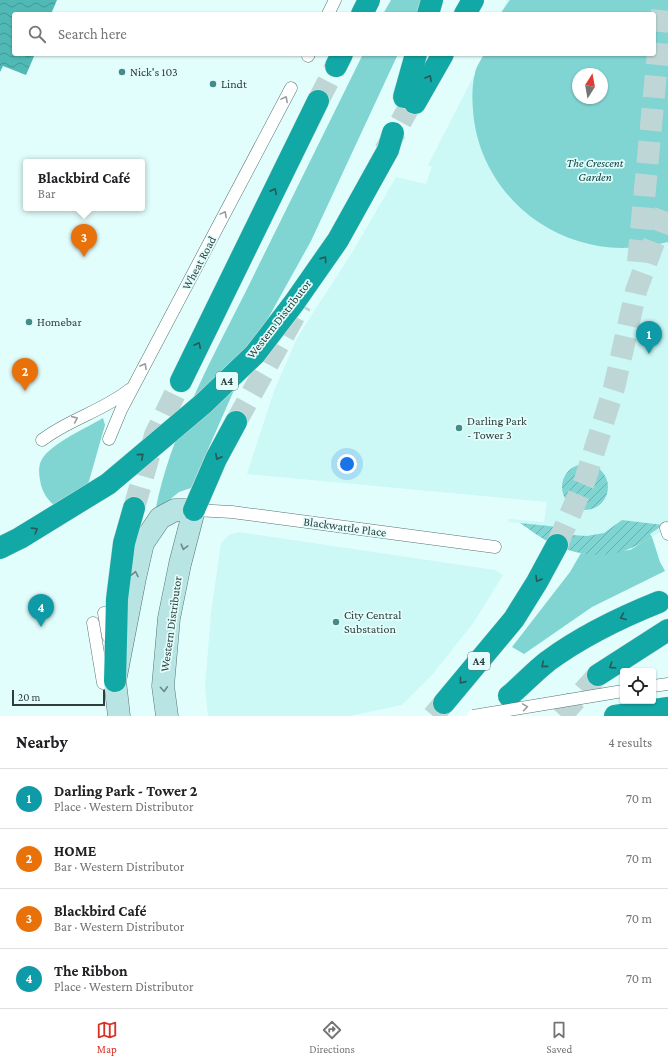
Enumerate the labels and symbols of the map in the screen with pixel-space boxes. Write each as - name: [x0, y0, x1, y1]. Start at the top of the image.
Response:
- place label: Nick's 103: [130, 65, 178, 79]
- marker: Nick's 103: [117, 67, 127, 77]
- north arrow: [572, 68, 608, 104]
- one-way arrow: [424, 75, 431, 82]
- place label: Lindt: [221, 77, 248, 91]
- marker: Lindt: [208, 79, 218, 89]
- one-way arrow: [280, 96, 288, 103]
- park label: The Crescent Garden: [567, 156, 624, 184]
- one-way arrow: [269, 188, 277, 195]
- one-way arrow: [220, 211, 227, 218]
- pin: 3: [71, 224, 97, 257]
- street label: Wheat Road: [179, 233, 219, 292]
- one-way arrow: [319, 257, 326, 264]
- street label: Western Distributor: [244, 276, 315, 361]
- place label: Homebar: [37, 315, 82, 329]
- marker: Homebar: [24, 317, 34, 327]
- pin: 1: [636, 321, 662, 354]
- one-way arrow: [193, 342, 201, 350]
- pin: 2: [12, 358, 38, 391]
- one-way arrow: [140, 363, 147, 370]
- road number: A4: [216, 372, 238, 390]
- place label: Darling Park - Tower 3: [467, 414, 527, 442]
- one-way arrow: [71, 416, 78, 424]
- marker: Darling Park - Tower 3: [454, 423, 464, 433]
- one-way arrow: [215, 452, 222, 460]
- one-way arrow: [137, 454, 144, 461]
- your location: [337, 454, 357, 474]
- street label: Blackwattle Place: [303, 514, 387, 540]
- one-way arrow: [31, 527, 38, 534]
- one-way arrow: [180, 543, 189, 550]
- one-way arrow: [131, 571, 139, 577]
- street label: Western Distributor: [157, 575, 185, 673]
- one-way arrow: [536, 575, 543, 583]
- pin: 4: [28, 594, 54, 627]
- place label: City Central Substation: [344, 608, 401, 636]
- one-way arrow: [619, 612, 627, 620]
- marker: City Central Substation: [331, 617, 341, 627]
- road number: A4: [468, 652, 490, 670]
- one-way arrow: [542, 660, 549, 667]
- one-way arrow: [609, 661, 616, 669]
- one-way arrow: [460, 677, 467, 684]
- one-way arrow: [159, 686, 168, 692]
- scale bar: [12, 688, 105, 707]
- one-way arrow: [522, 703, 528, 712]

